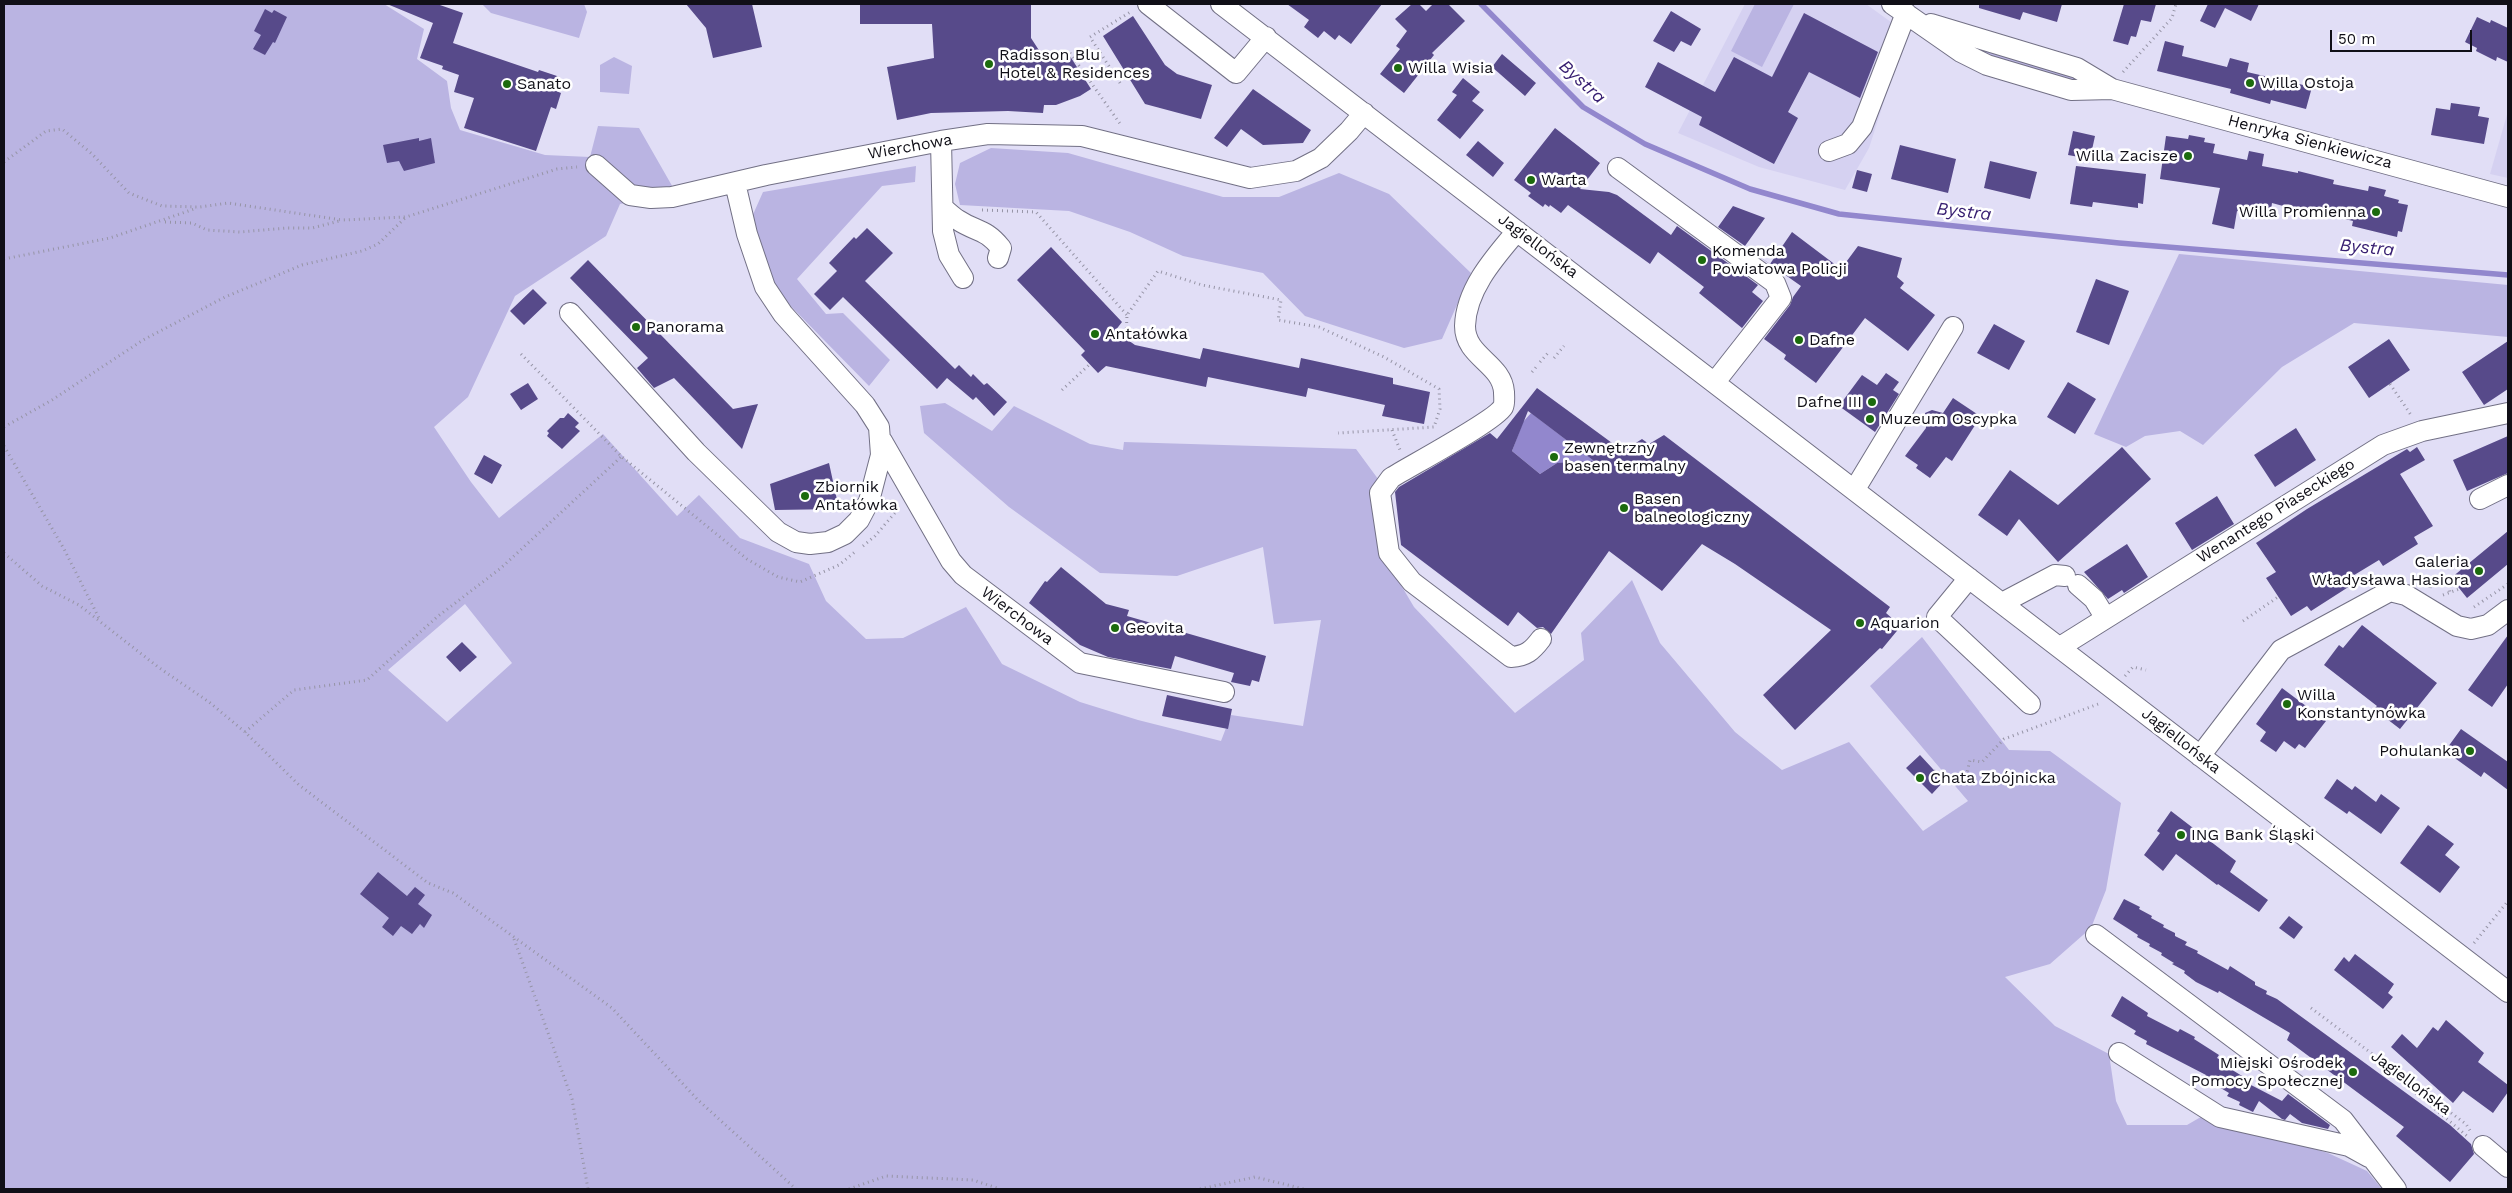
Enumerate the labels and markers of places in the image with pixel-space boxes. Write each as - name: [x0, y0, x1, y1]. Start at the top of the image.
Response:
- place label: Radisson Blu Hotel & Residences: [999, 45, 1150, 83]
- marker: Radisson Blu Hotel & Residences: [983, 58, 995, 70]
- place label: Willa Wisia: [1408, 58, 1493, 78]
- marker: Willa Wisia: [1392, 62, 1404, 74]
- place label: Willa Ostoja: [2260, 73, 2354, 93]
- place label: Sanato: [517, 74, 571, 94]
- marker: Willa Ostoja: [2244, 77, 2256, 89]
- marker: Sanato: [501, 78, 513, 90]
- place label: Willa Zacisze: [2076, 146, 2178, 166]
- marker: Willa Zacisze: [2182, 150, 2194, 162]
- place label: Warta: [1541, 170, 1587, 190]
- marker: Warta: [1525, 174, 1537, 186]
- place label: Willa Promienna: [2239, 202, 2366, 222]
- marker: Willa Promienna: [2370, 206, 2382, 218]
- place label: Komenda Powiatowa Policji: [1712, 241, 1847, 279]
- marker: Komenda Powiatowa Policji: [1696, 254, 1708, 266]
- place label: Panorama: [646, 317, 724, 337]
- marker: Panorama: [630, 321, 642, 333]
- place label: Antałówka: [1105, 324, 1188, 344]
- marker: Antałówka: [1089, 328, 1101, 340]
- place label: Dafne: [1809, 330, 1855, 350]
- marker: Dafne: [1793, 334, 1805, 346]
- place label: Dafne III: [1796, 392, 1862, 412]
- marker: Dafne III: [1866, 396, 1878, 408]
- place label: Muzeum Oscypka: [1880, 409, 2017, 429]
- marker: Muzeum Oscypka: [1864, 413, 1876, 425]
- place label: Zewnętrzny basen termalny: [1564, 438, 1686, 476]
- marker: Zewnętrzny basen termalny: [1548, 451, 1560, 463]
- place label: Zbiornik Antałówka: [815, 477, 898, 515]
- place label: Basen balneologiczny: [1634, 489, 1749, 527]
- marker: Zbiornik Antałówka: [799, 490, 811, 502]
- marker: Basen balneologiczny: [1618, 502, 1630, 514]
- place label: Galeria Władysława Hasiora: [2311, 552, 2469, 590]
- marker: Galeria Władysława Hasiora: [2473, 565, 2485, 577]
- place label: Aquarion: [1870, 613, 1940, 633]
- marker: Aquarion: [1854, 617, 1866, 629]
- place label: Geovita: [1125, 618, 1184, 638]
- marker: Geovita: [1109, 622, 1121, 634]
- place label: Willa Konstantynówka: [2297, 685, 2426, 723]
- marker: Willa Konstantynówka: [2281, 698, 2293, 710]
- place label: Pohulanka: [2379, 741, 2460, 761]
- marker: Pohulanka: [2464, 745, 2476, 757]
- place label: Chata Zbójnicka: [1930, 768, 2056, 788]
- marker: Chata Zbójnicka: [1914, 772, 1926, 784]
- place label: ING Bank Śląski: [2191, 825, 2314, 845]
- marker: ING Bank Śląski: [2175, 829, 2187, 841]
- place label: Miejski Ośrodek Pomocy Społecznej: [2191, 1053, 2343, 1091]
- marker: Miejski Ośrodek Pomocy Społecznej: [2347, 1066, 2359, 1078]

